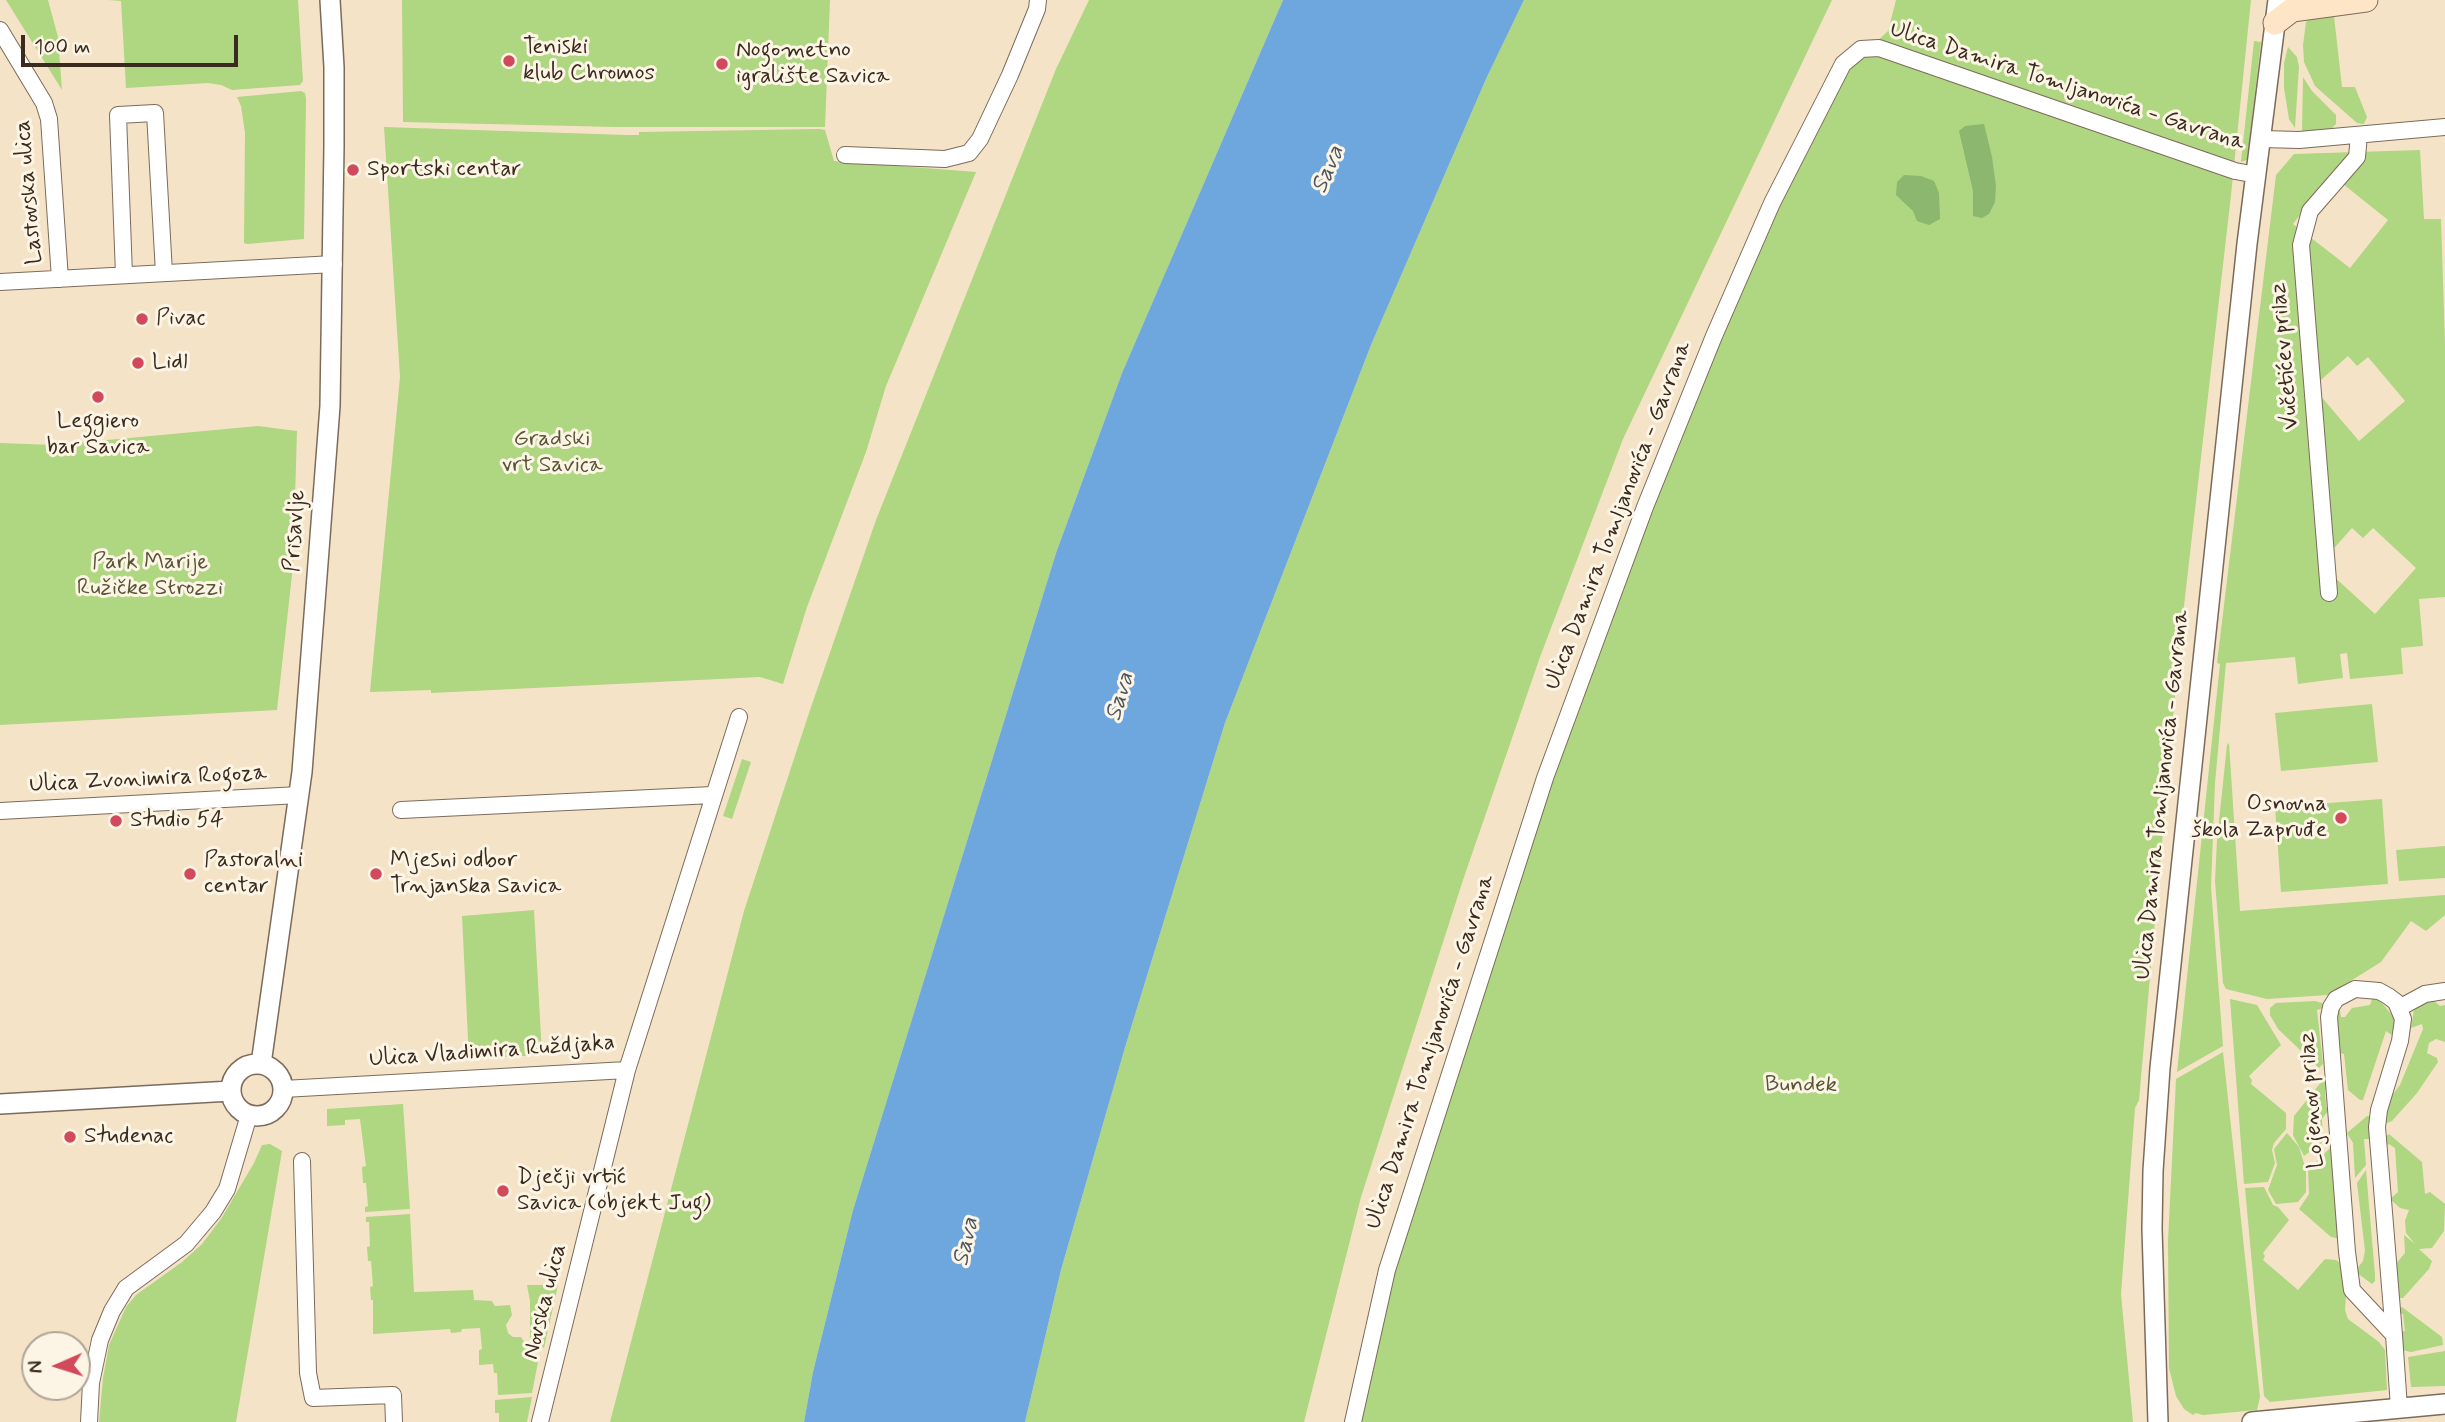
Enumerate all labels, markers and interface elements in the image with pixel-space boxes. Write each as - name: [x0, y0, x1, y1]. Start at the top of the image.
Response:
- street label: Ulica Damira Tomljanovića - Gavrana: [1886, 16, 2248, 158]
- scale bar: [24, 21, 242, 65]
- text: 100 m: [34, 33, 90, 61]
- place label: Teniski klub Chromos: [523, 34, 655, 88]
- place label: Nogometno igralište Savica: [736, 37, 890, 91]
- marker: Teniski klub Chromos: [501, 53, 517, 69]
- marker: Nogometno igralište Savica: [714, 56, 730, 72]
- street label: Lastovska ulica: [10, 119, 50, 265]
- water label: Sava: [1306, 142, 1352, 198]
- place label: Sportski centar: [367, 156, 521, 184]
- marker: Sportski centar: [345, 162, 361, 178]
- street label: Vučetićev prilaz: [2266, 281, 2306, 431]
- place label: Pivac: [156, 305, 206, 333]
- marker: Pivac: [134, 311, 150, 327]
- street label: Ulica Damira Tomljanovića - Gavrana: [1540, 338, 1698, 694]
- place label: Lidl: [152, 349, 188, 377]
- marker: Lidl: [130, 355, 146, 371]
- marker: Leggiero bar Savica: [90, 389, 106, 405]
- place label: Leggiero bar Savica: [47, 408, 149, 462]
- park label: Gradski vrt Savica: [501, 426, 603, 480]
- street label: Prisavlje: [279, 489, 313, 573]
- park label: Park Marije Ružičke Strozzi: [77, 549, 223, 603]
- street label: Ulica Damira Tomljanovića - Gavrana: [2130, 609, 2196, 981]
- water label: Sava: [1100, 669, 1142, 725]
- street label: Ulica Zvonimira Rogoza: [29, 760, 267, 800]
- place label: Osnovna škola Zapruđe: [2191, 791, 2327, 845]
- place label: Studio 54: [130, 807, 224, 835]
- marker: Osnovna škola Zapruđe: [2333, 810, 2349, 826]
- marker: Studio 54: [108, 813, 124, 829]
- place label: Pastoralni centar: [204, 847, 303, 901]
- place label: Mjesni odbor Trnjanska Savica: [390, 847, 561, 901]
- marker: Pastoralni centar: [182, 866, 198, 882]
- marker: Mjesni odbor Trnjanska Savica: [368, 866, 384, 882]
- street label: Ulica Damira Tomljanovića - Gavrana: [1360, 871, 1502, 1233]
- street label: Ulica Vladimira Ruždjaka: [368, 1030, 616, 1074]
- street label: Lojenov prilaz: [2294, 1031, 2332, 1169]
- park label: Bundek: [1765, 1072, 1837, 1100]
- place label: Studenac: [84, 1123, 173, 1151]
- marker: Studenac: [62, 1129, 78, 1145]
- place label: Dječji vrtić Savica (objekt Jug): [517, 1164, 711, 1218]
- marker: Dječji vrtić Savica (objekt Jug): [495, 1183, 511, 1199]
- water label: Sava: [947, 1215, 987, 1269]
- street label: Novska ulica: [518, 1241, 574, 1363]
- north arrow: [21, 1331, 91, 1401]
- text: N: [24, 1360, 49, 1374]

